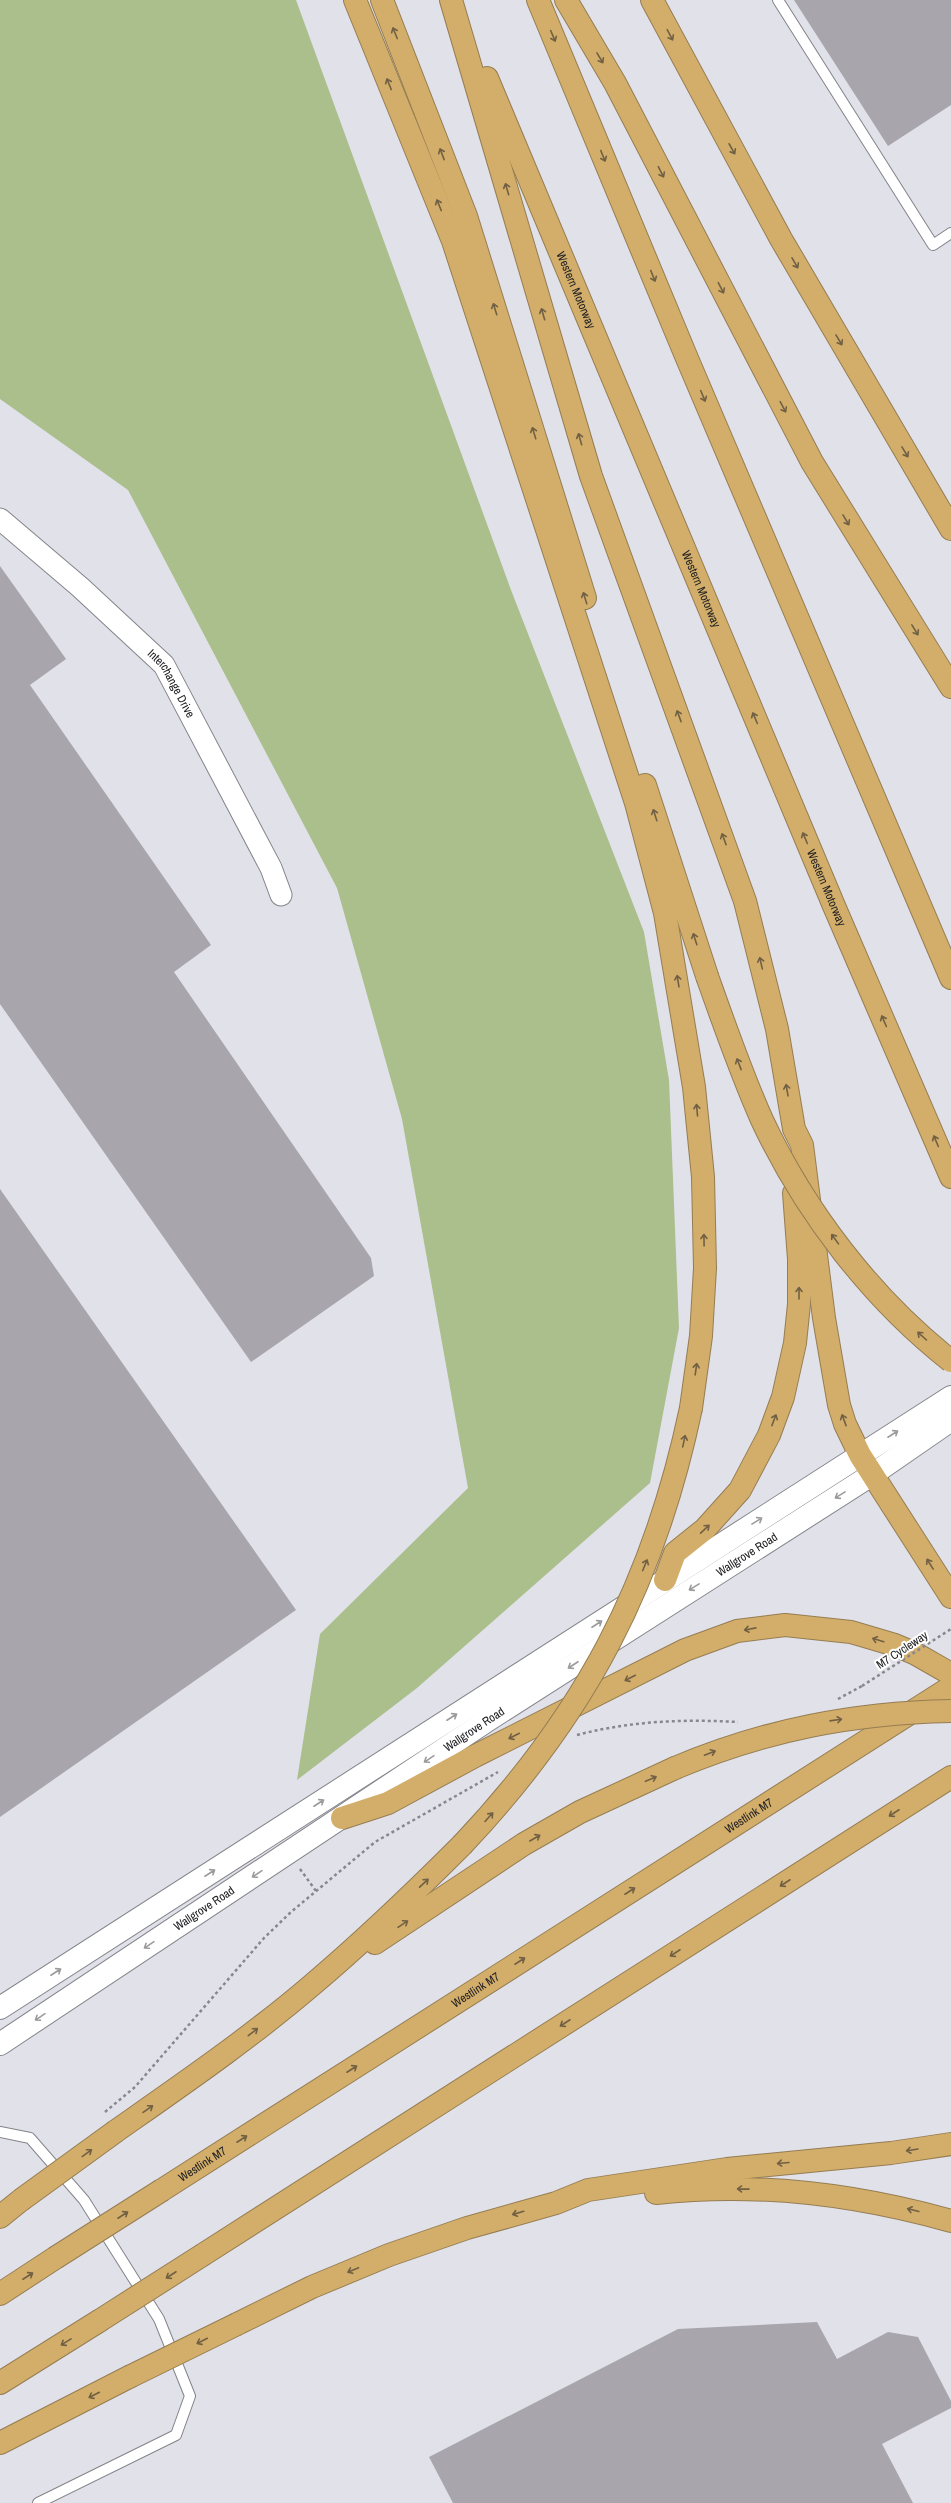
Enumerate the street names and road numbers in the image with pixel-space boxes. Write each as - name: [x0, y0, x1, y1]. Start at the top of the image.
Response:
- street label: Western Motorway: [553, 249, 599, 331]
- street label: Western Motorway: [678, 548, 724, 630]
- street label: Interchange Drive: [144, 646, 198, 721]
- street label: Western Motorway: [803, 847, 850, 929]
- street label: Wallgrove Road: [713, 1529, 781, 1580]
- street label: M7 Cycleway: [873, 1627, 931, 1673]
- street label: Wallgrove Road: [441, 1703, 508, 1755]
- street label: Westlink M7: [722, 1794, 776, 1837]
- street label: Wallgrove Road: [171, 1883, 238, 1934]
- street label: Westlink M7: [449, 1968, 503, 2011]
- street label: Westlink M7: [175, 2143, 230, 2185]

